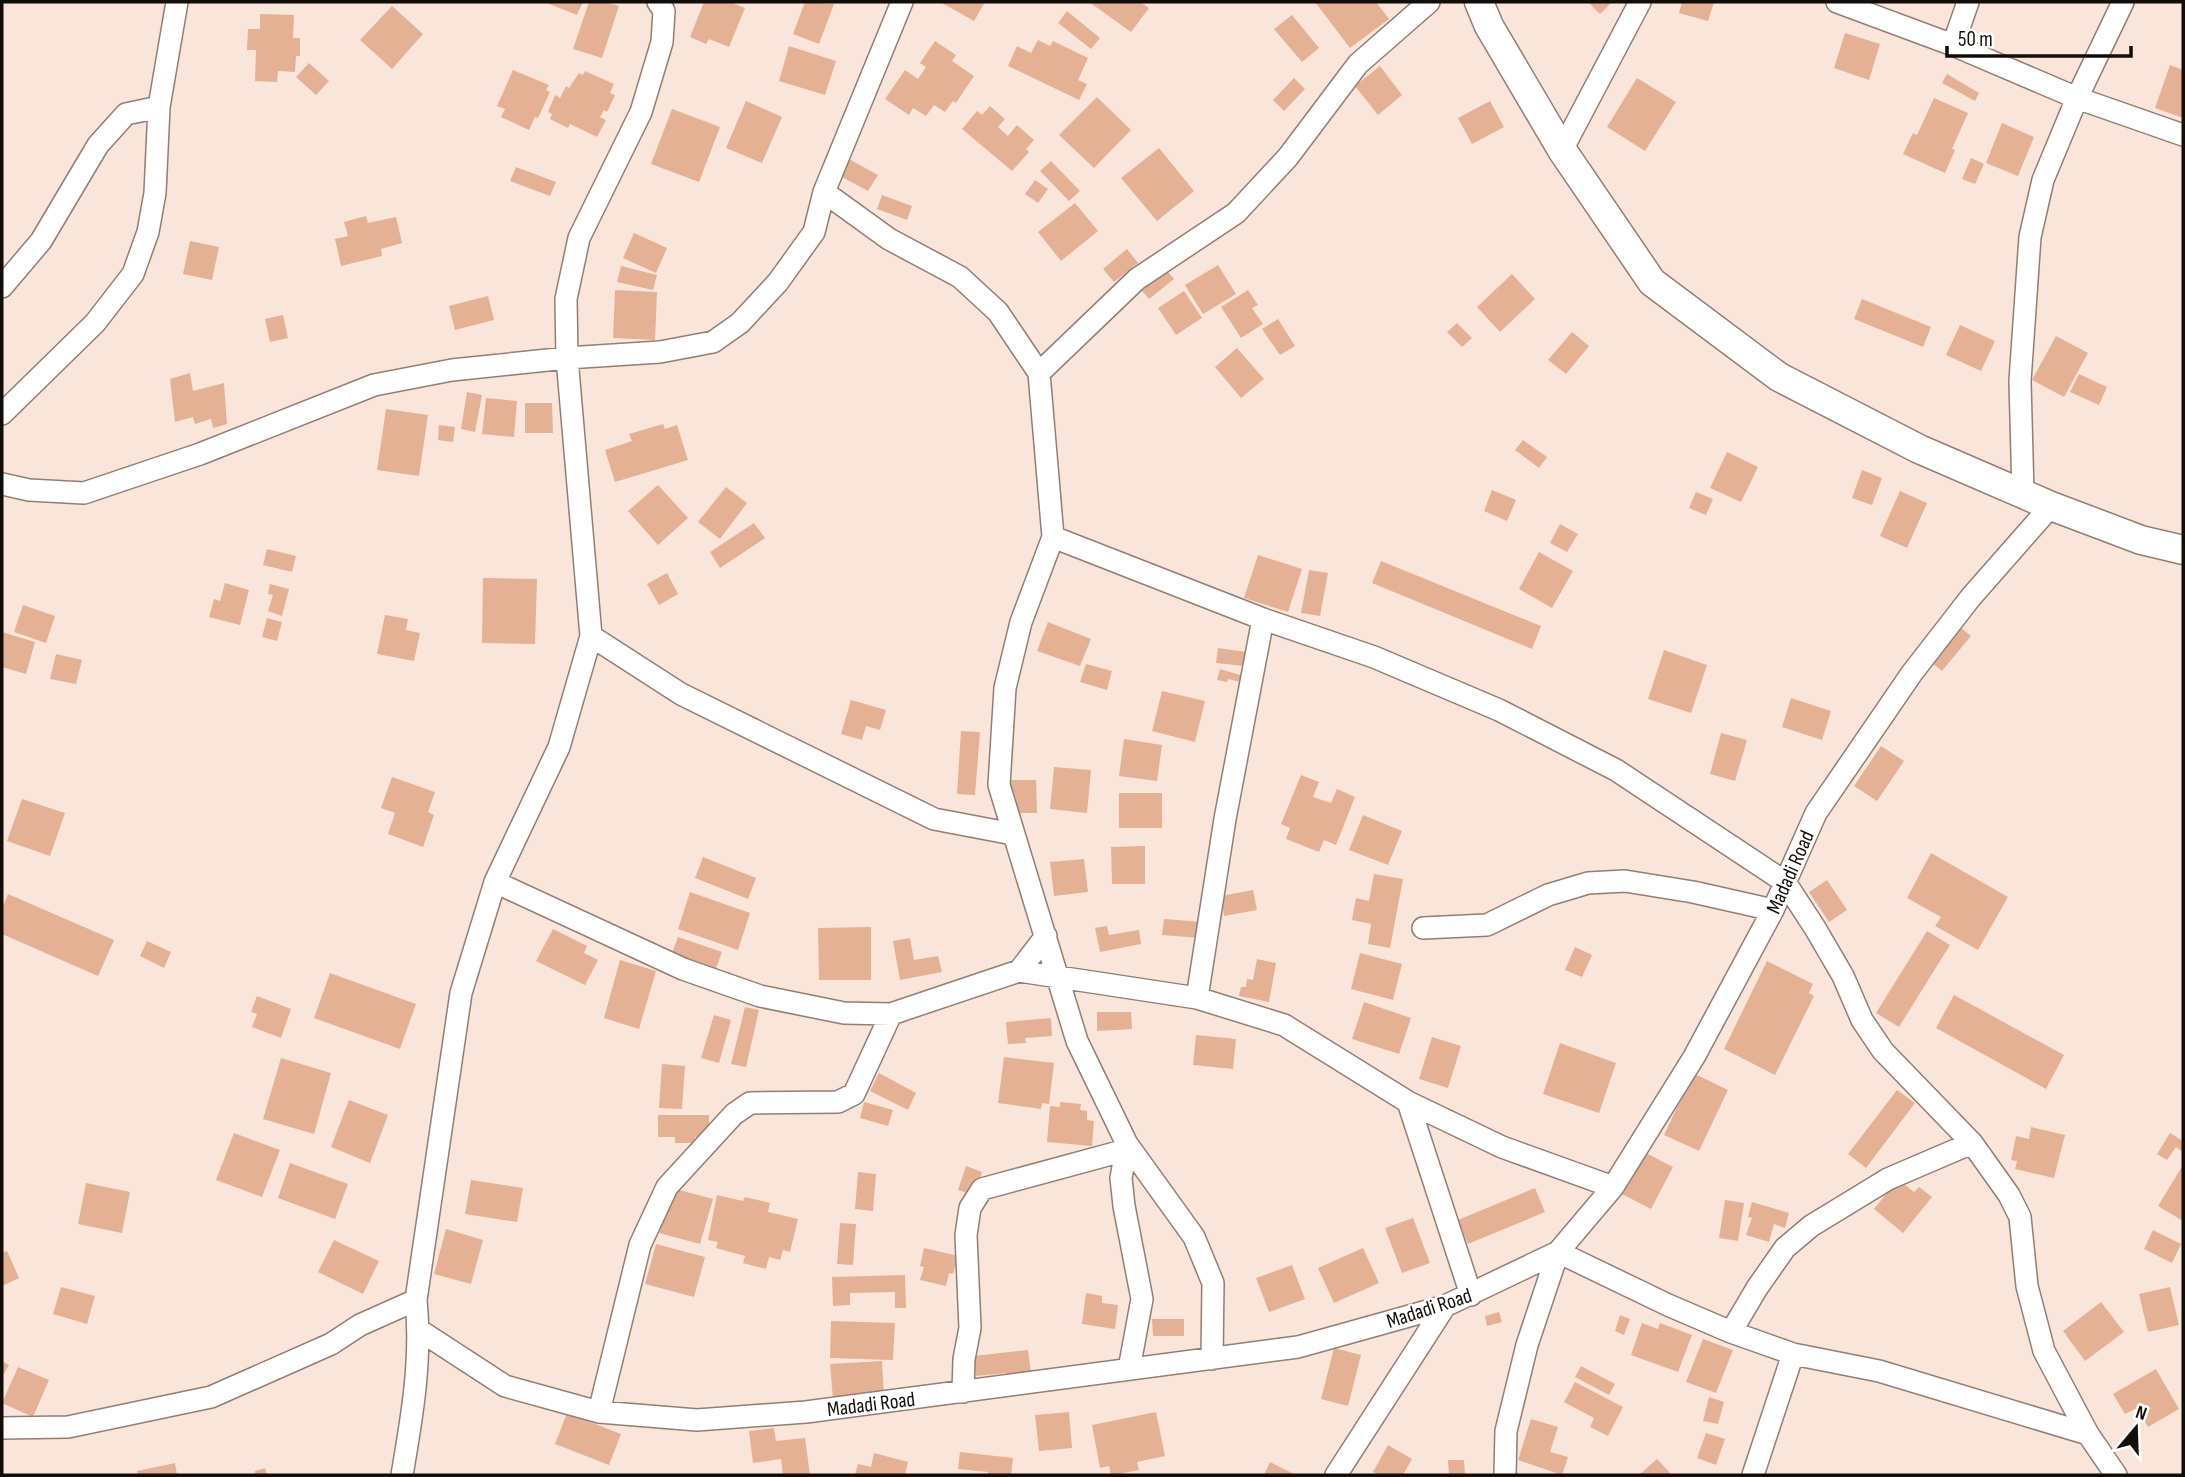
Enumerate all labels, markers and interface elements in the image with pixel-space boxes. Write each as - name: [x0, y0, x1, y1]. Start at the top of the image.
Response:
- scale bar: [1947, 14, 2131, 58]
- text: 50 m: [1958, 27, 1993, 52]
- street label: Madadi Road: [1761, 827, 1820, 918]
- street label: Madadi Road: [1383, 1283, 1475, 1334]
- street label: Madadi Road: [826, 1387, 916, 1422]
- north arrow: [2101, 1393, 2171, 1463]
- text: N: [2133, 1401, 2150, 1426]

